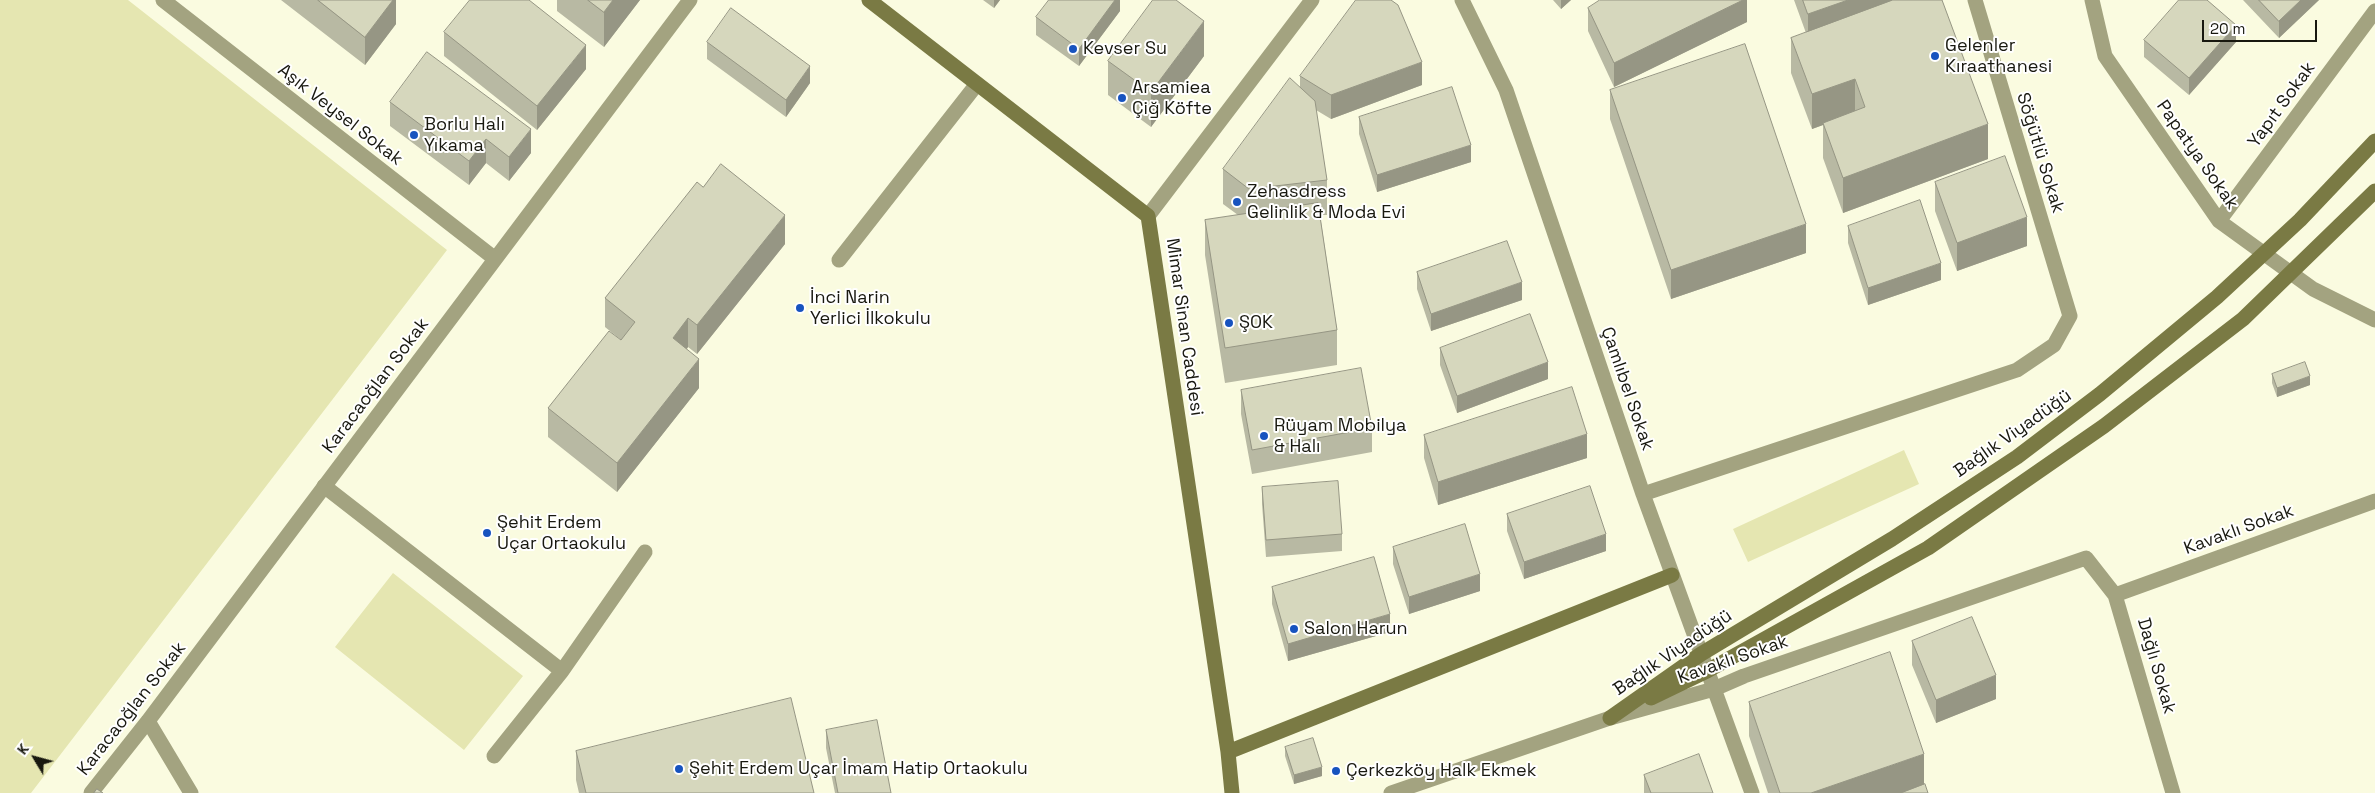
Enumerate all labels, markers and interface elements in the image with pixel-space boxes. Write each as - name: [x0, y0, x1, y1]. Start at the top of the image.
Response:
- scale bar: [2205, 10, 2320, 42]
- text: 20 m: [2210, 19, 2245, 38]
- place label: Gelenler Kıraathanesi: [1945, 35, 2052, 78]
- place label: Kevser Su: [1083, 38, 1167, 60]
- marker: Kevser Su: [1067, 43, 1079, 55]
- marker: Gelenler Kıraathanesi: [1929, 50, 1941, 62]
- street label: Yapıt Sokak: [2244, 58, 2320, 152]
- street label: Aşık Veysel Sokak: [273, 60, 407, 170]
- place label: Arsamiea Çiğ Köfte: [1132, 77, 1212, 120]
- street label: Söğütlü Sokak: [2011, 90, 2069, 216]
- marker: Arsamiea Çiğ Köfte: [1116, 92, 1128, 104]
- street label: Papatya Sokak: [2151, 96, 2243, 214]
- place label: Borlu Halı Yıkama: [424, 114, 505, 156]
- marker: Borlu Halı Yıkama: [408, 129, 420, 141]
- place label: Zehasdress Gelinlik & Moda Evi: [1247, 181, 1406, 223]
- marker: Zehasdress Gelinlik & Moda Evi: [1231, 196, 1243, 208]
- street label: Mimar Sinan Caddesi: [1161, 237, 1207, 417]
- place label: İnci Narin Yerlici İlkokulu: [810, 287, 931, 330]
- marker: İnci Narin Yerlici İlkokulu: [794, 302, 806, 314]
- place label: ŞOK: [1239, 312, 1273, 334]
- street label: Karacaoğlan Sokak: [318, 314, 434, 458]
- marker: ŞOK: [1223, 317, 1235, 329]
- street label: Çamlıbel Sokak: [1596, 324, 1658, 454]
- street label: Bağlık Viyadüğü: [1950, 385, 2076, 483]
- place label: Rüyam Mobilya & Halı: [1274, 415, 1406, 458]
- marker: Rüyam Mobilya & Halı: [1258, 430, 1270, 442]
- street label: Kavaklı Sokak: [2181, 500, 2297, 560]
- place label: Şehit Erdem Uçar Ortaokulu: [497, 512, 626, 554]
- marker: Şehit Erdem Uçar Ortaokulu: [481, 527, 493, 539]
- street label: Bağlık Viyadüğü: [1610, 605, 1736, 701]
- street label: Dağlı Sokak: [2132, 616, 2180, 716]
- place label: Salon Harun: [1304, 618, 1408, 640]
- marker: Salon Harun: [1288, 623, 1300, 635]
- street label: Kavaklı Sokak: [1675, 631, 1791, 689]
- street label: Karacaoğlan Sokak: [73, 638, 191, 780]
- north arrow: [10, 733, 60, 783]
- text: K: [13, 740, 33, 758]
- place label: Şehit Erdem Uçar İmam Hatip Ortaokulu: [689, 758, 1028, 780]
- place label: Çerkezköy Halk Ekmek: [1346, 760, 1536, 782]
- marker: Şehit Erdem Uçar İmam Hatip Ortaokulu: [673, 763, 685, 775]
- marker: Çerkezköy Halk Ekmek: [1330, 765, 1342, 777]

